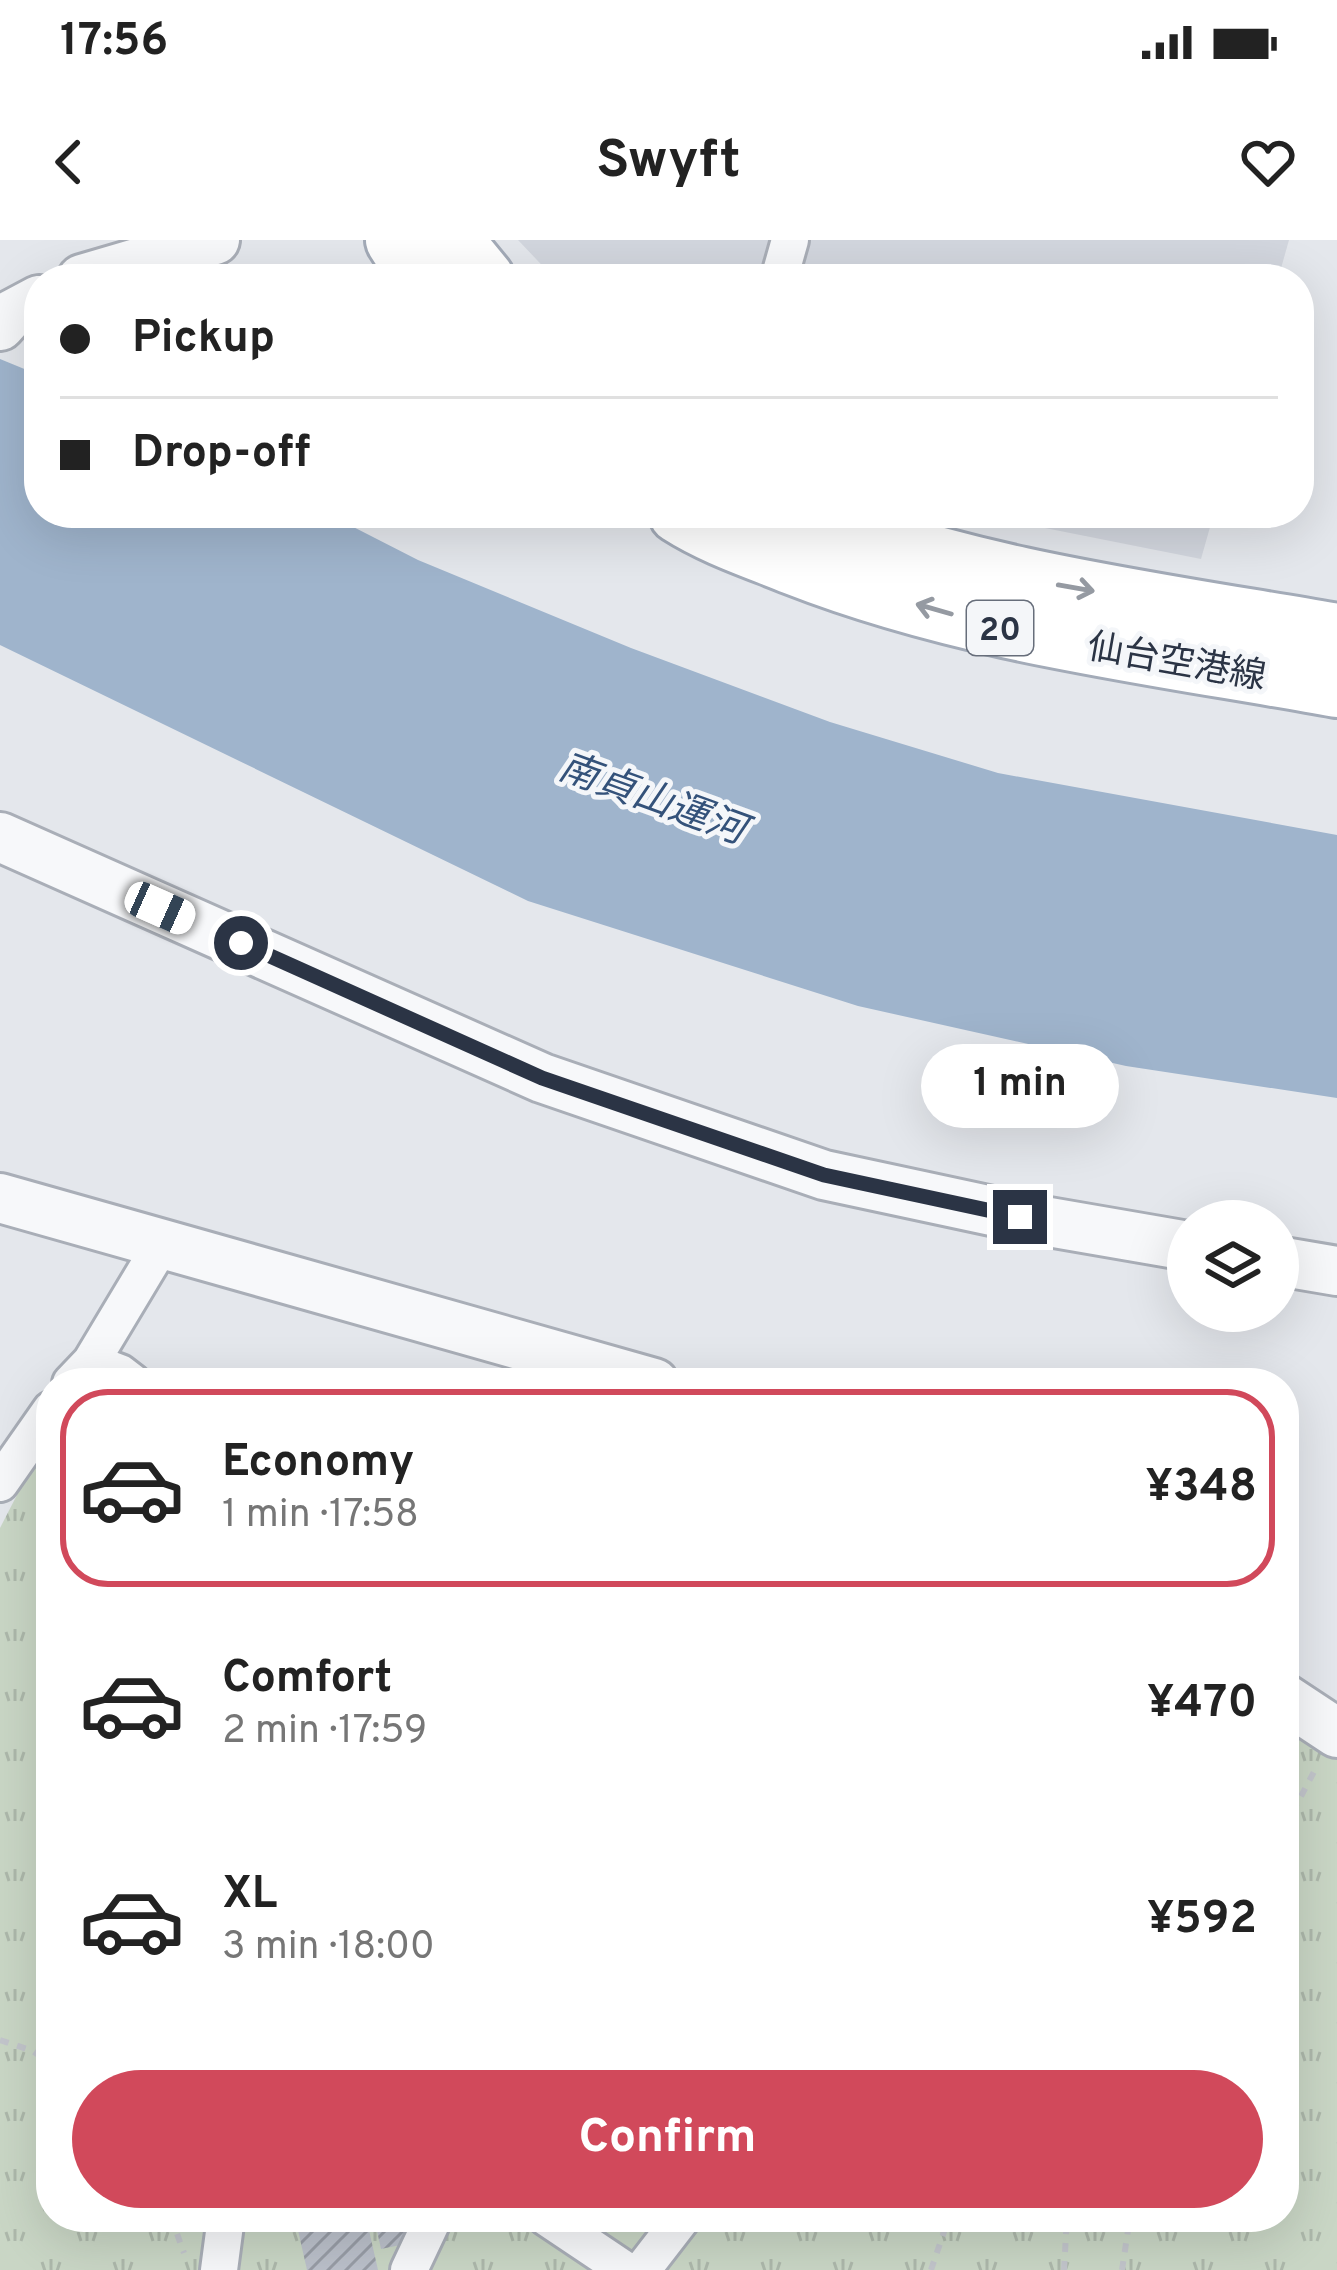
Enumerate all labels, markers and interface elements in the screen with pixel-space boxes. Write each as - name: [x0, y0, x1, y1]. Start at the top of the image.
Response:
- text: 17:56: [60, 14, 168, 71]
- text: Swyft: [596, 128, 741, 197]
- icon: back: [36, 129, 102, 195]
- icon: heart: [1235, 129, 1301, 195]
- text: Pickup: [132, 311, 275, 368]
- text: Drop-off: [132, 426, 311, 483]
- one-way arrow: [1056, 578, 1095, 601]
- one-way arrow: [916, 596, 954, 618]
- road number: 20: [967, 601, 1033, 655]
- street label: 仙台空港線: [1084, 626, 1269, 702]
- water label: 南貞山運河: [551, 745, 758, 860]
- car: [120, 877, 200, 939]
- route start: [214, 916, 268, 970]
- callout: 1 min: [921, 1043, 1119, 1127]
- text: 1 min: [973, 1061, 1067, 1110]
- route end: [993, 1190, 1047, 1244]
- map controls: [1167, 1200, 1299, 1332]
- button: layers: [1167, 1200, 1299, 1332]
- icon: car: [78, 1434, 186, 1542]
- text: Economy: [222, 1435, 414, 1492]
- text: ¥348: [1145, 1460, 1257, 1517]
- text: 1 min · 17:58: [222, 1492, 419, 1541]
- icon: car: [78, 1650, 186, 1758]
- text: Comfort: [222, 1651, 392, 1708]
- text: ¥470: [1147, 1676, 1257, 1733]
- text: 2 min · 17:59: [222, 1708, 427, 1757]
- icon: car: [78, 1866, 186, 1974]
- text: XL: [222, 1867, 277, 1924]
- text: ¥592: [1147, 1892, 1257, 1949]
- text: 3 min · 18:00: [222, 1924, 435, 1973]
- button: Confirm: [72, 2070, 1263, 2208]

